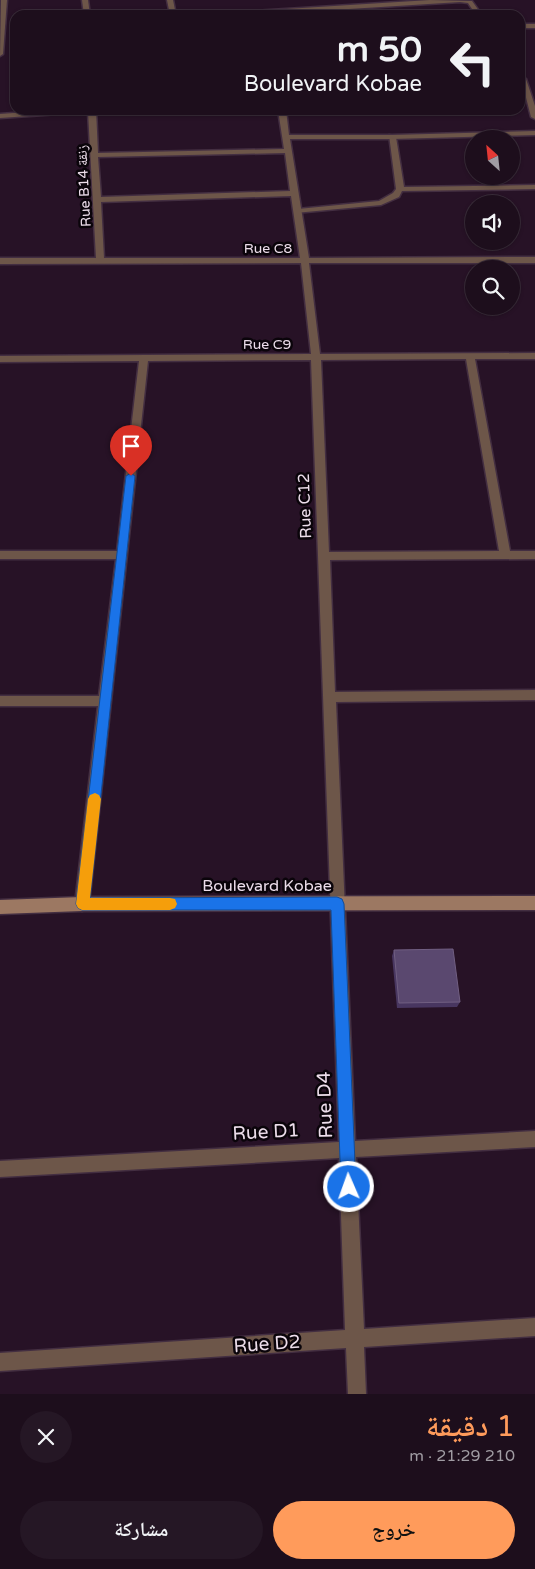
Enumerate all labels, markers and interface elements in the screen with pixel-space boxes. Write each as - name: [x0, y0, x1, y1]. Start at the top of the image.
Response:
- text: 50 m: [337, 29, 422, 71]
- icon: left: [440, 30, 505, 95]
- text: Boulevard Kobae: [244, 71, 422, 97]
- north arrow: [465, 130, 520, 185]
- map controls: [465, 130, 520, 315]
- street label: Rue B14 زنقة: [73, 145, 95, 227]
- button: sound: [465, 195, 520, 250]
- street label: Rue C8: [244, 240, 292, 257]
- button: search: [465, 260, 520, 315]
- street label: Rue C9: [243, 336, 291, 353]
- pin: [110, 425, 152, 476]
- icon: arrive: [117, 432, 145, 460]
- street label: Rue C12: [294, 473, 316, 539]
- street label: Boulevard Kobae: [202, 876, 332, 896]
- street label: Rue D4: [313, 1071, 337, 1139]
- street label: Rue D1: [232, 1119, 300, 1145]
- position arrow: [322, 1160, 374, 1212]
- street label: Rue D2: [233, 1331, 301, 1357]
- text: 1 دقيقة: [426, 1408, 515, 1445]
- button: close: [20, 1411, 72, 1463]
- text: 210 m · 21:29: [409, 1446, 515, 1466]
- button: مشاركة: [20, 1501, 263, 1559]
- button: خروج: [273, 1501, 515, 1559]

